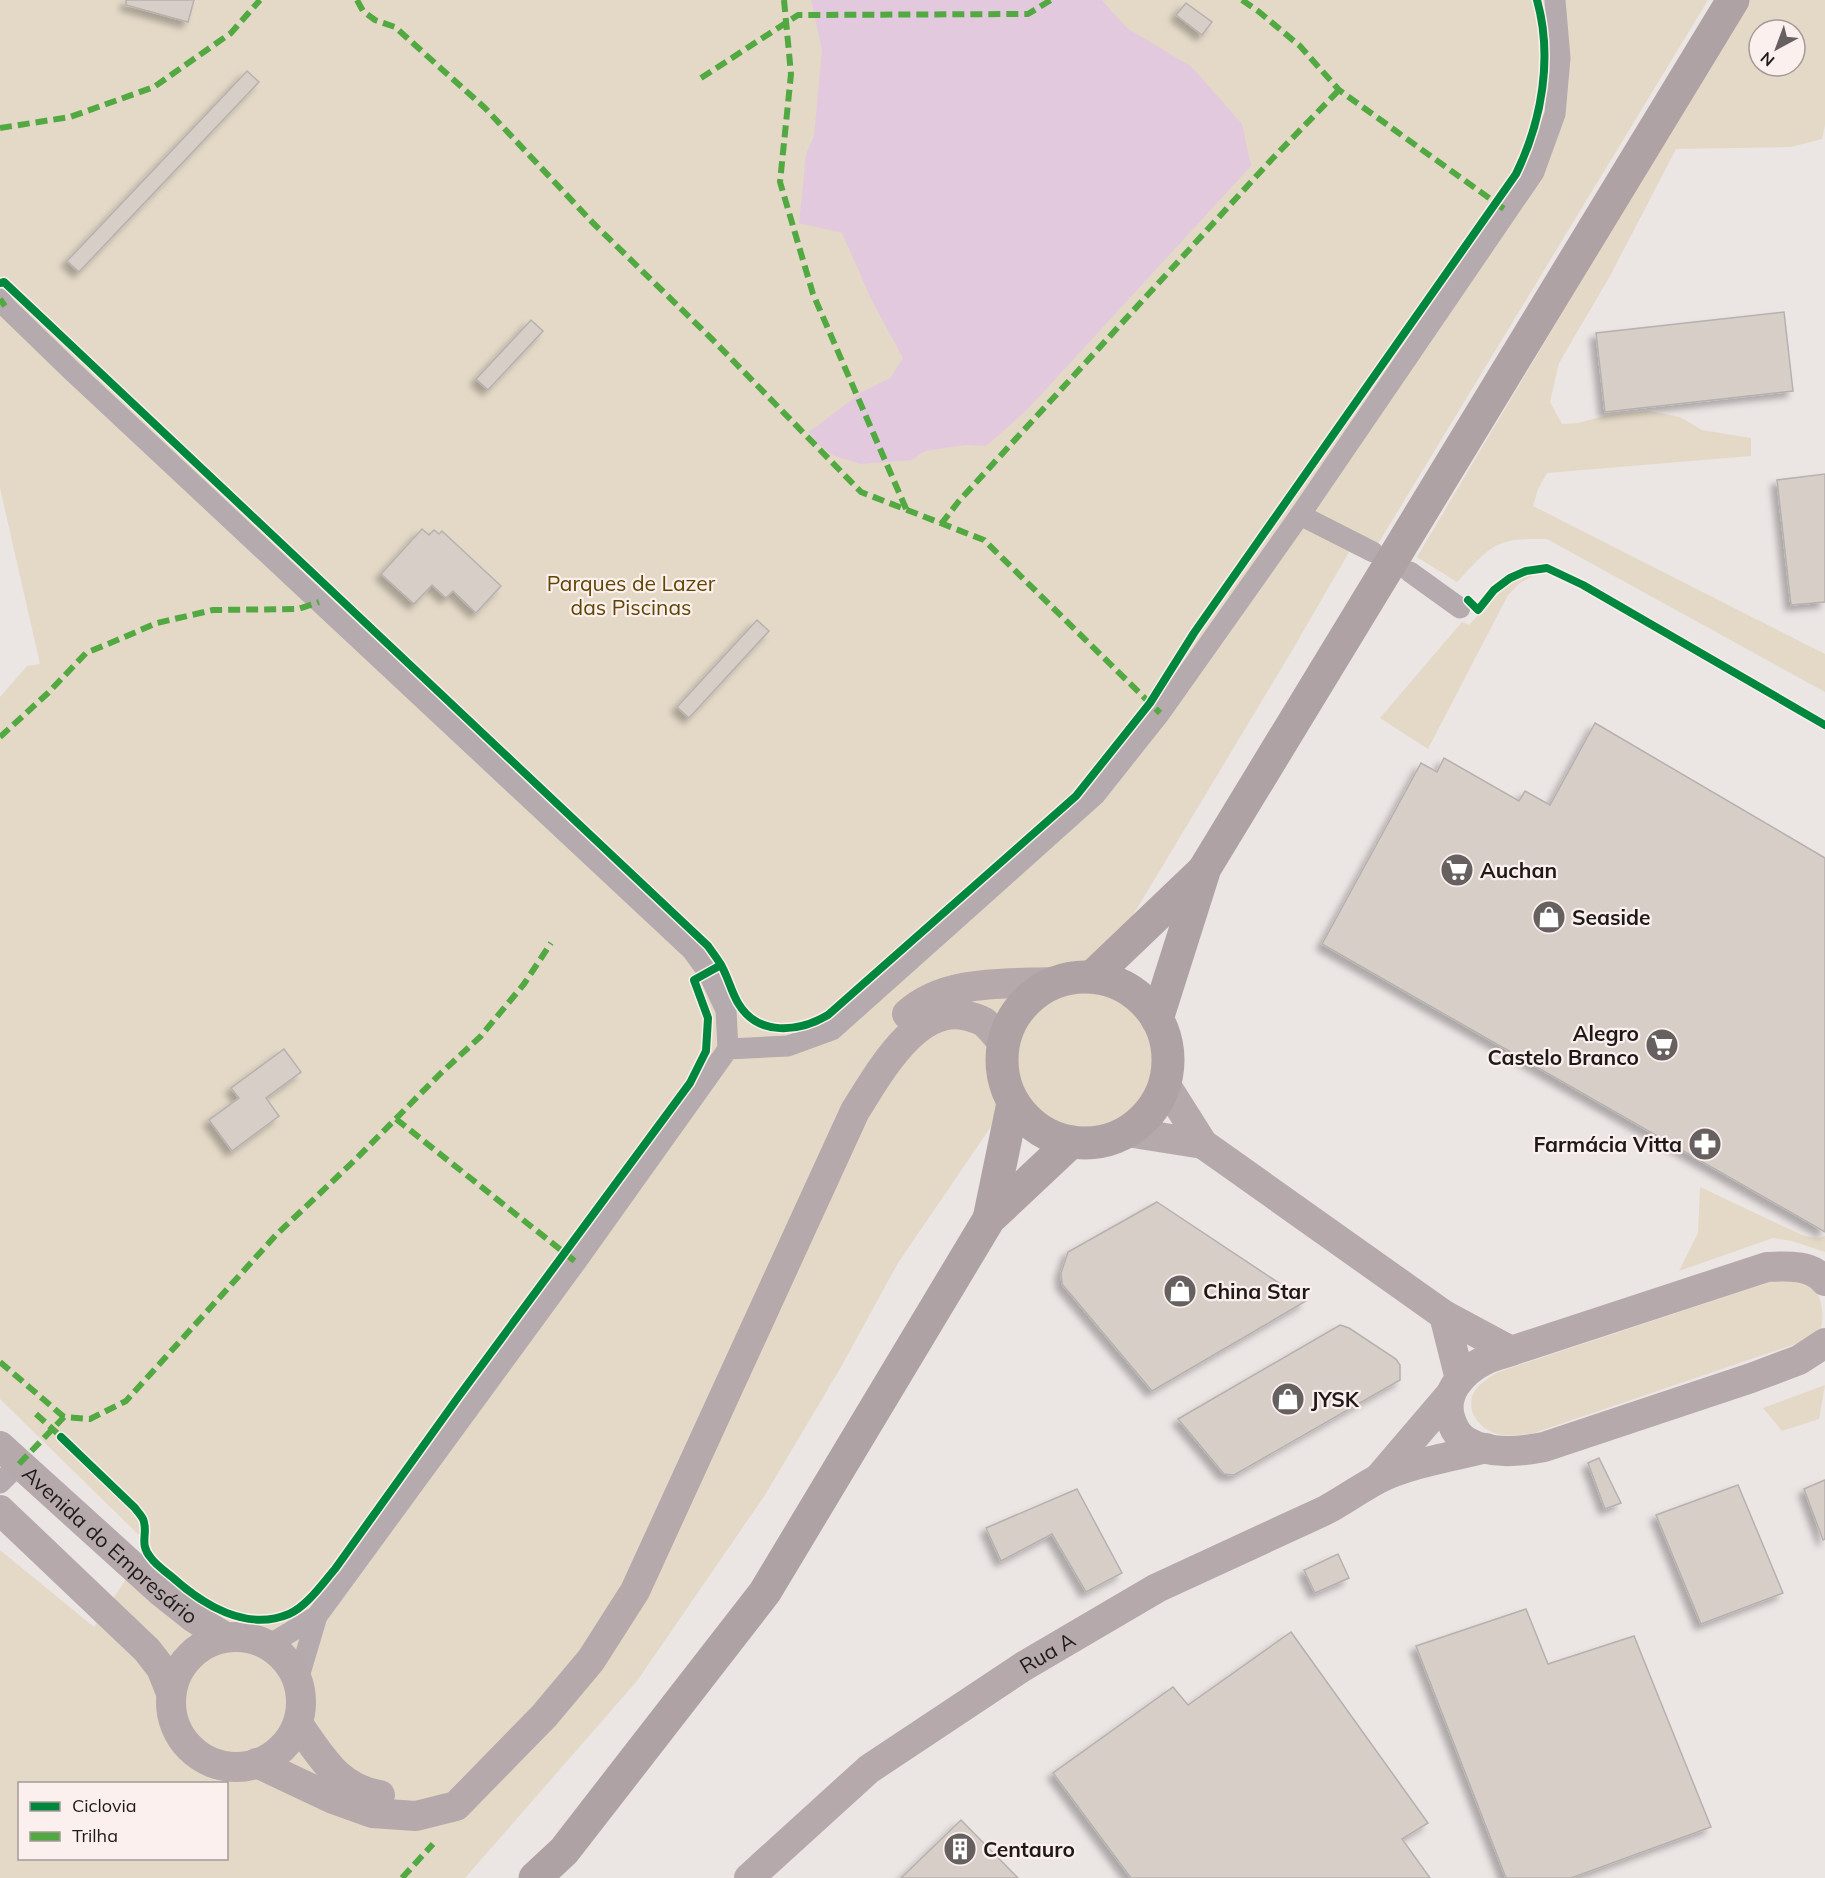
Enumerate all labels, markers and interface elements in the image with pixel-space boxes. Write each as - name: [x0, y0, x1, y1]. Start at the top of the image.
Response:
- north arrow: [1747, 18, 1807, 78]
- text: N: [1756, 48, 1778, 71]
- park label: Parques de Lazer das Piscinas: [547, 570, 716, 620]
- supermarket icon: Auchan: [1439, 852, 1475, 888]
- place label: Auchan: [1480, 857, 1557, 883]
- shop icon: Seaside: [1531, 899, 1567, 935]
- place label: Seaside: [1572, 904, 1651, 930]
- place label: Alegro Castelo Branco: [1487, 1020, 1639, 1070]
- supermarket icon: Alegro Castelo Branco: [1644, 1027, 1680, 1063]
- pharmacy icon: Farmácia Vitta: [1687, 1126, 1723, 1162]
- place label: Farmácia Vitta: [1533, 1131, 1682, 1157]
- shop icon: China Star: [1162, 1273, 1198, 1309]
- place label: China Star: [1203, 1278, 1310, 1304]
- shop icon: JYSK: [1270, 1381, 1306, 1417]
- place label: JYSK: [1311, 1386, 1360, 1412]
- street label: Avenida do Empresário: [17, 1460, 203, 1629]
- street label: Rua A: [1015, 1626, 1080, 1679]
- legend: [18, 1782, 228, 1860]
- text: Ciclovia: [72, 1794, 137, 1817]
- text: Trilha: [72, 1824, 118, 1847]
- building icon: Centauro: [942, 1831, 978, 1867]
- place label: Centauro: [983, 1836, 1075, 1862]

